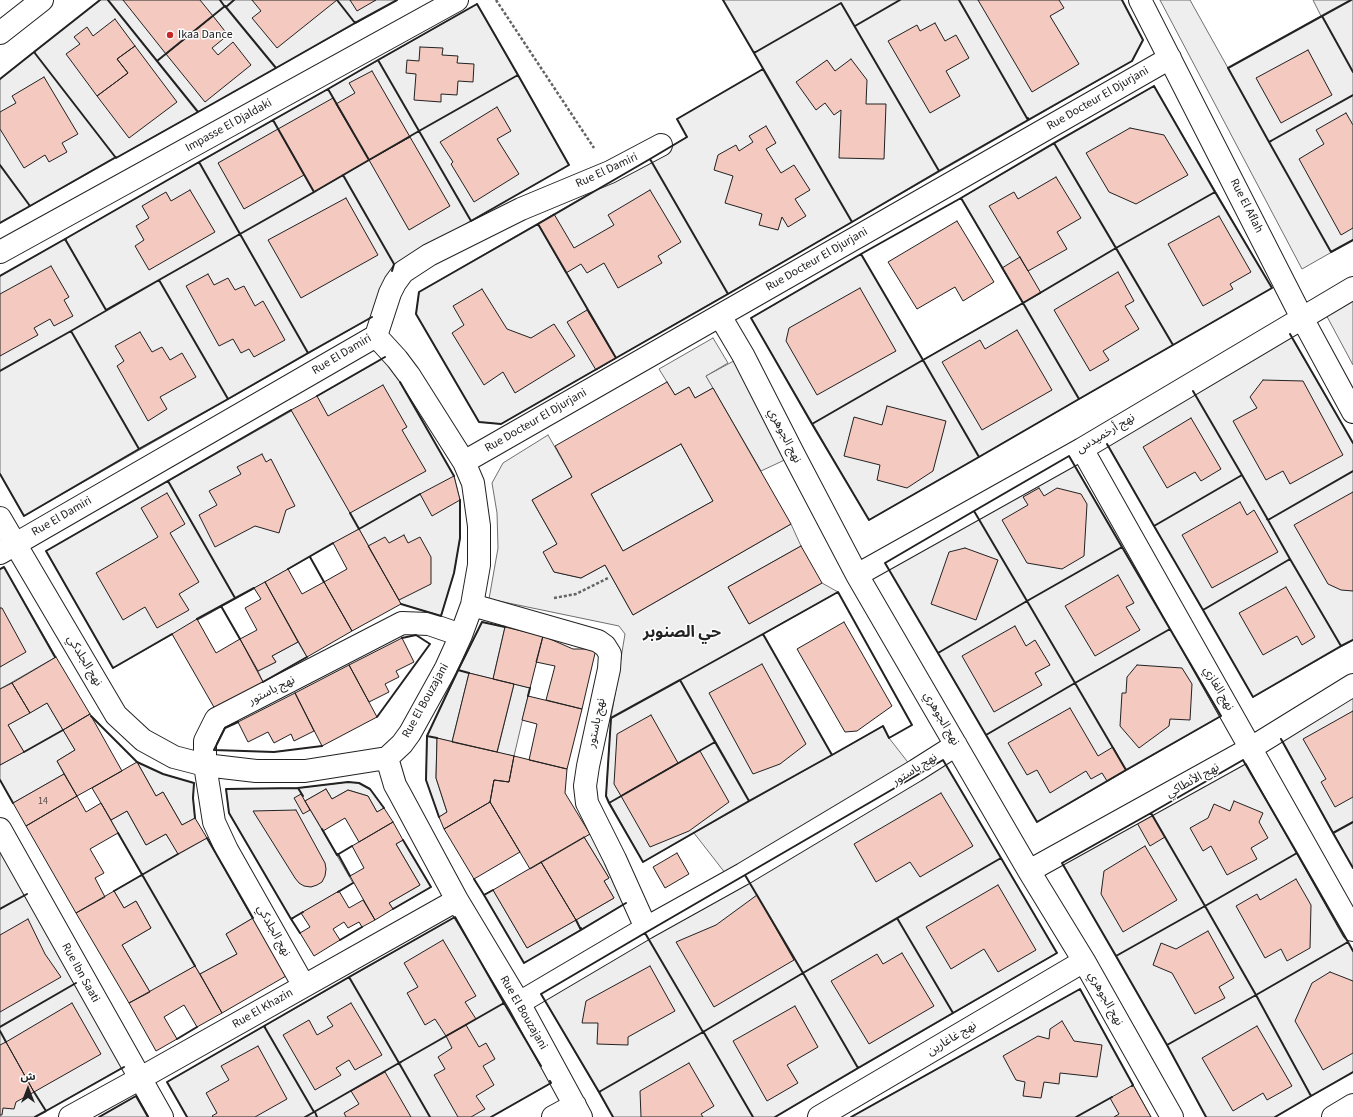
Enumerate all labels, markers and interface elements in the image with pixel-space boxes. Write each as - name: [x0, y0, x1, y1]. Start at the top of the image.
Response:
- place label: Ikaa Dance: [178, 28, 233, 42]
- marker: Ikaa Dance: [165, 30, 175, 40]
- street label: Rue Docteur El Djurjani: [1045, 64, 1151, 134]
- street label: Impasse El Djaldaki: [183, 96, 275, 156]
- street label: Rue El Damiri: [574, 150, 640, 192]
- street label: Rue El Aflah: [1226, 176, 1266, 236]
- street label: Rue Docteur El Djurjani: [764, 225, 870, 295]
- street label: Rue El Damiri: [310, 332, 374, 378]
- street label: Rue Docteur El Djurjani: [483, 386, 589, 456]
- street label: نهج الجوهري: [764, 406, 804, 466]
- street label: نهج أرخميدس: [1074, 411, 1138, 457]
- street label: Rue El Damiri: [29, 494, 95, 540]
- district label: حي الصنوبر: [643, 623, 721, 643]
- street label: نهج الجلدكي: [63, 633, 105, 689]
- street label: Rue El Bouzajani: [400, 661, 452, 741]
- street label: نهج الغازي: [1200, 664, 1236, 714]
- street label: نهج باستور: [246, 673, 298, 709]
- street label: نهج الجوهري: [920, 690, 962, 748]
- street label: نهج باستور: [585, 697, 609, 749]
- street label: نهج باستور: [890, 751, 940, 789]
- street label: نهج الأنطاكي: [1164, 761, 1222, 801]
- house number: 14: [38, 796, 48, 808]
- street label: نهج الجلدكي: [253, 903, 293, 959]
- street label: Rue Ibn Saati: [58, 941, 102, 1005]
- street label: نهج الجوهري: [1084, 969, 1126, 1029]
- street label: Rue El Bouzajani: [496, 973, 550, 1053]
- street label: Rue El Khazin: [230, 986, 296, 1032]
- street label: نهج غاغارين: [925, 1019, 979, 1059]
- north arrow: [8, 1069, 48, 1109]
- text: ش: [20, 1069, 36, 1084]

